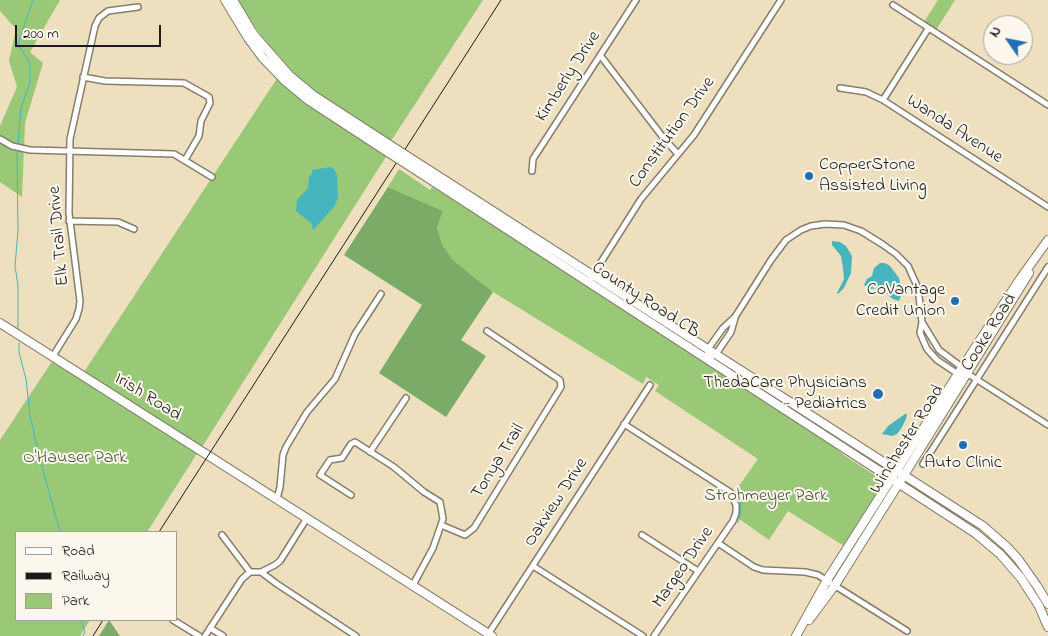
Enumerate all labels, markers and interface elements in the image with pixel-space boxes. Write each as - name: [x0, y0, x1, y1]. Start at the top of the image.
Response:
- scale bar: [18, 15, 164, 47]
- north arrow: [983, 15, 1033, 65]
- text: N: [984, 22, 1007, 42]
- text: 200 m: [23, 23, 59, 45]
- street label: Kimberly Drive: [532, 27, 606, 127]
- street label: Constitution Drive: [625, 73, 721, 193]
- street label: Wanda Avenue: [902, 91, 1006, 169]
- place label: CopperStone Assisted Living: [819, 155, 927, 198]
- marker: CopperStone Assisted Living: [803, 170, 815, 182]
- street label: Elk Trail Drive: [45, 185, 75, 287]
- street label: County Road CB: [587, 258, 703, 344]
- place label: CoVantage Credit Union: [856, 280, 945, 322]
- street label: Cooke Road: [958, 290, 1022, 376]
- marker: CoVantage Credit Union: [949, 295, 961, 307]
- street label: Irish Road: [110, 369, 184, 427]
- place label: ThedaCare Physicians - Pediatrics: [703, 373, 867, 416]
- street label: Winchester Road: [866, 382, 950, 498]
- marker: ThedaCare Physicians - Pediatrics: [871, 387, 885, 401]
- street label: Tonya Trail: [468, 421, 530, 503]
- marker: Auto Clinic: [957, 439, 969, 451]
- park label: O'Hauser Park: [23, 448, 127, 470]
- place label: Auto Clinic: [924, 453, 1002, 475]
- street label: Oakview Drive: [520, 455, 594, 551]
- park label: Strohmeyer Park: [704, 486, 828, 508]
- street label: Margeo Drive: [649, 523, 719, 613]
- legend: [15, 531, 178, 621]
- text: Road: [62, 540, 95, 562]
- text: Railway: [62, 565, 110, 587]
- text: Park: [62, 590, 89, 612]

